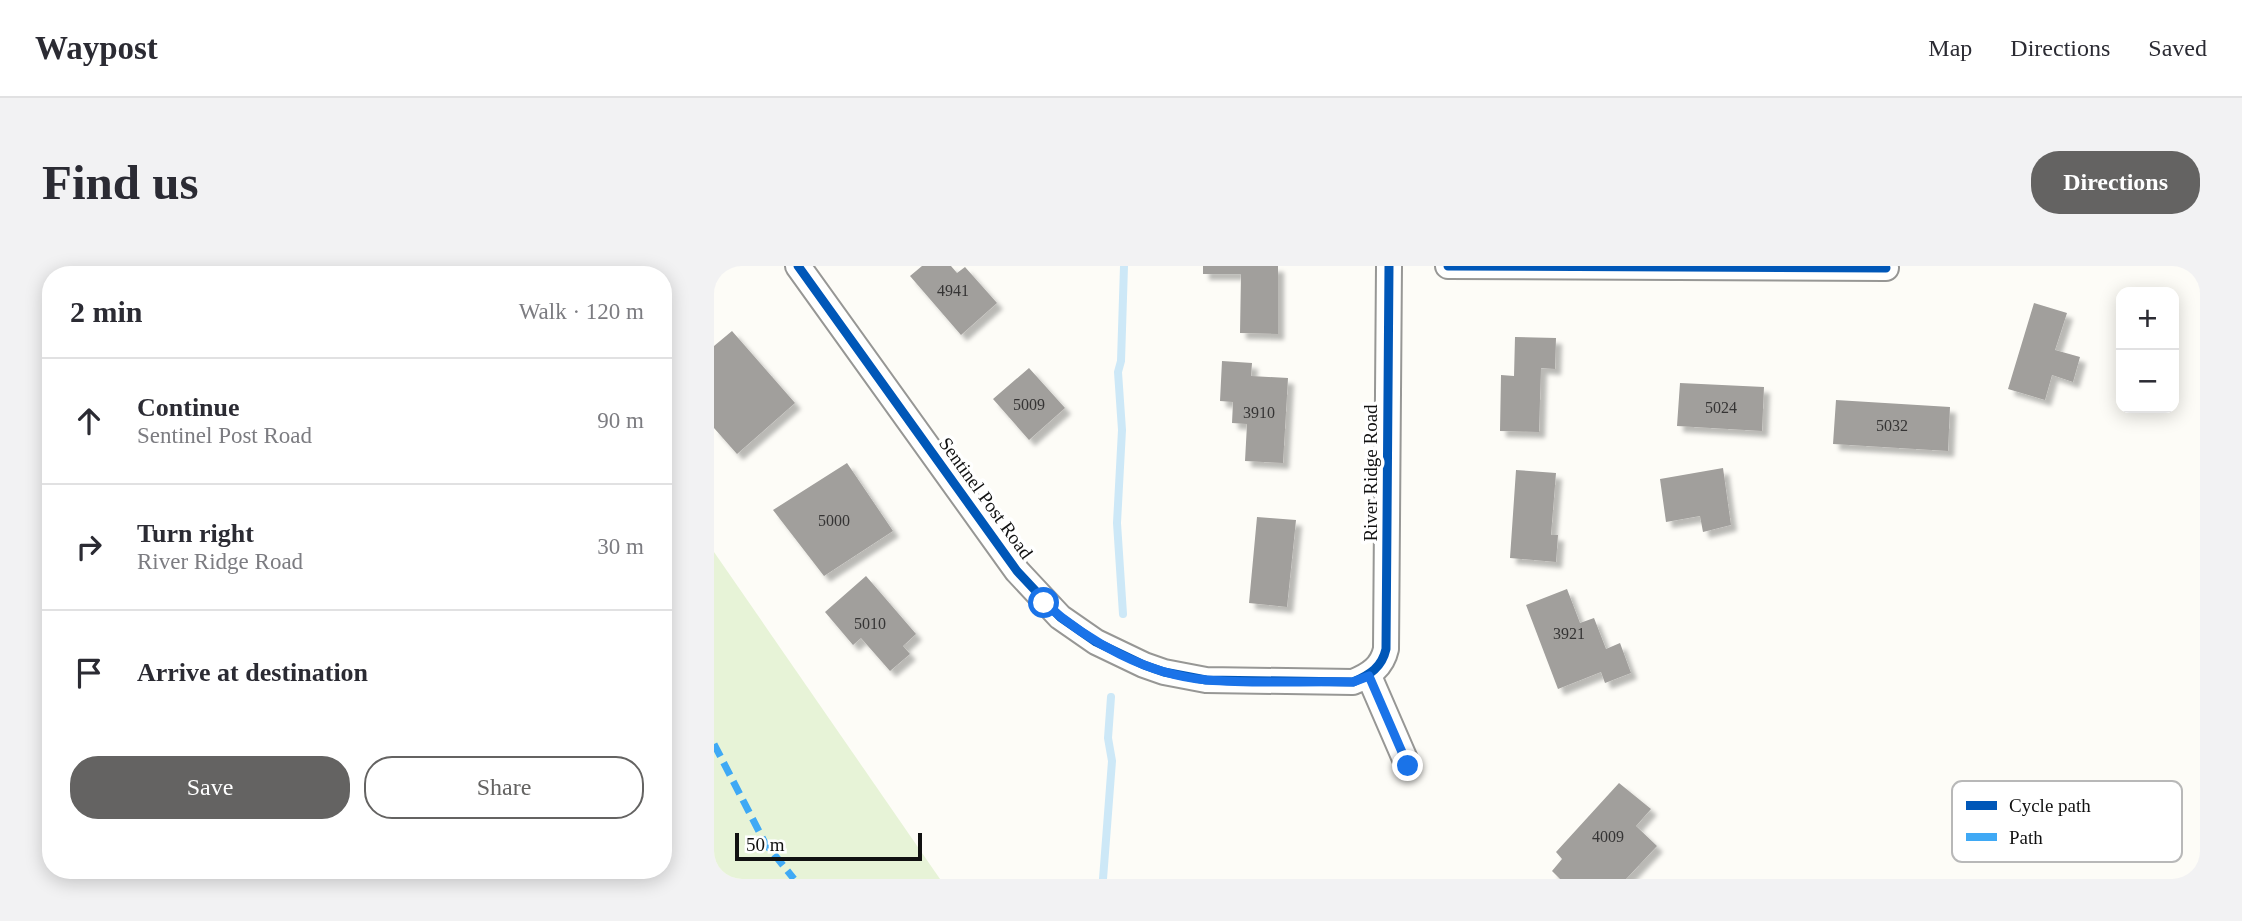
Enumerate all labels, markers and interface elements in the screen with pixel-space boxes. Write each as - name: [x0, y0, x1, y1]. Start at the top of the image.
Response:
- text: Waypost: [35, 30, 158, 66]
- text: Map: [1928, 35, 1972, 61]
- text: Directions: [2010, 35, 2110, 61]
- text: Saved: [2148, 35, 2207, 61]
- button: Directions: [2031, 151, 2200, 214]
- text: Find us: [42, 155, 199, 210]
- house number: 4941: [937, 282, 969, 299]
- map controls: [2116, 287, 2179, 413]
- button: +: [2116, 287, 2179, 350]
- text: 2 min: [70, 295, 143, 328]
- text: Walk · 120 m: [519, 299, 644, 324]
- button: −: [2116, 350, 2179, 413]
- text: Continue: [137, 393, 240, 422]
- house number: 5009: [1013, 396, 1045, 413]
- house number: 5024: [1705, 399, 1737, 416]
- icon: ahead: [70, 402, 108, 440]
- house number: 3910: [1243, 404, 1275, 421]
- street label: River Ridge Road: [1360, 404, 1381, 542]
- text: 90 m: [597, 408, 644, 433]
- house number: 5032: [1876, 417, 1908, 434]
- text: Sentinel Post Road: [137, 423, 312, 448]
- street label: Sentinel Post Road: [935, 433, 1037, 563]
- house number: 5000: [818, 512, 850, 529]
- text: Turn right: [137, 519, 254, 548]
- icon: right: [70, 528, 108, 566]
- text: 30 m: [597, 534, 644, 559]
- text: River Ridge Road: [137, 549, 303, 574]
- route start: [1028, 587, 1059, 618]
- house number: 5010: [854, 615, 886, 632]
- house number: 3921: [1553, 625, 1585, 642]
- icon: arrive: [70, 654, 108, 692]
- text: Arrive at destination: [137, 658, 368, 687]
- route end: [1392, 750, 1423, 781]
- button: Save: [70, 756, 350, 819]
- button: Share: [364, 756, 644, 819]
- legend: [1952, 781, 2182, 862]
- text: Cycle path: [2009, 795, 2091, 816]
- text: Path: [2009, 827, 2043, 848]
- house number: 4009: [1592, 828, 1624, 845]
- scale bar: [735, 830, 922, 862]
- text: 50 m: [746, 834, 785, 855]

